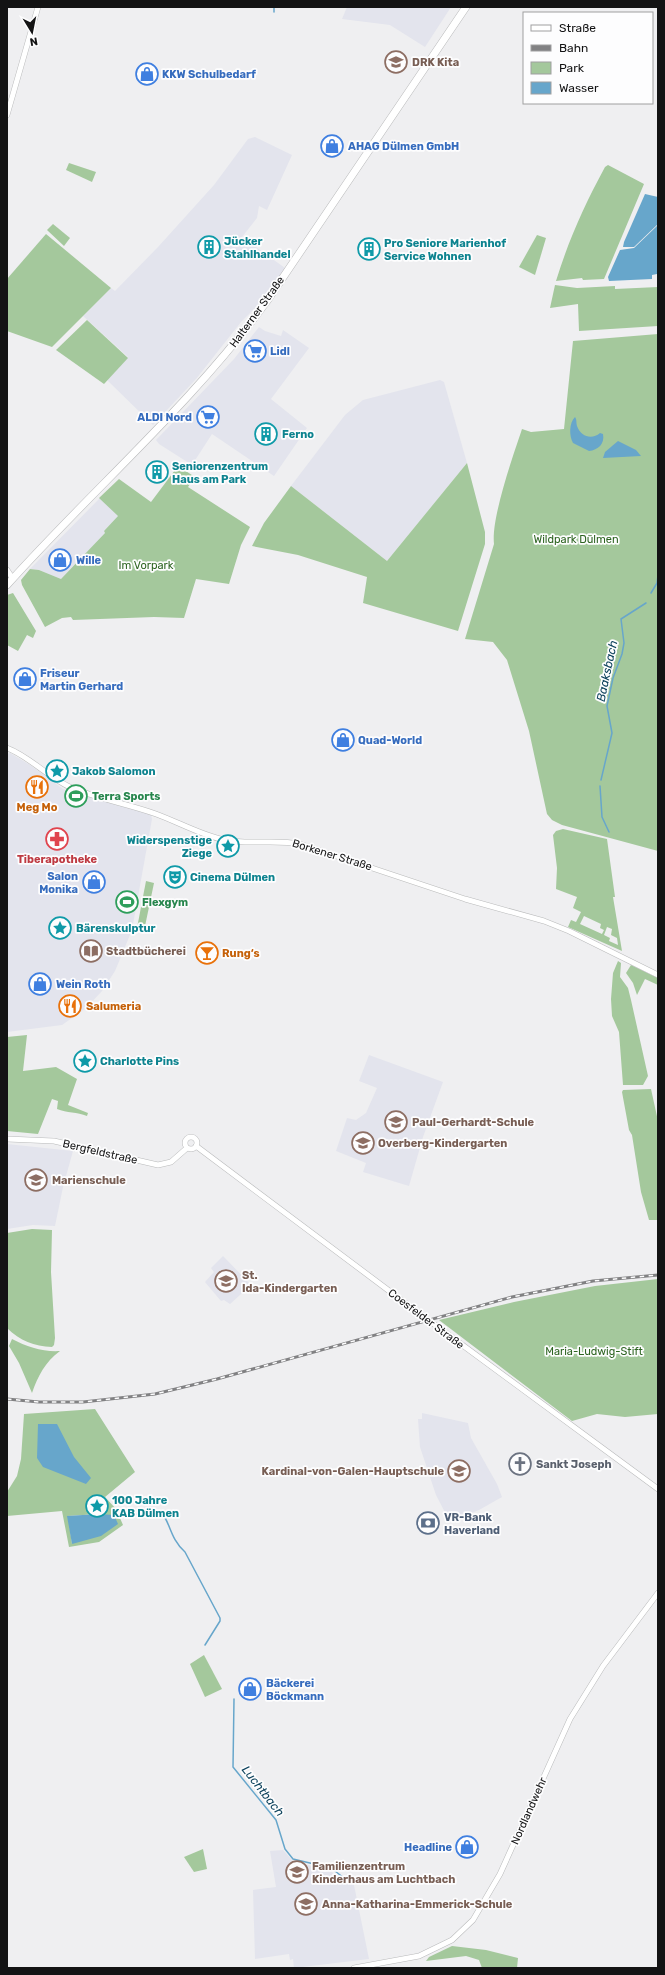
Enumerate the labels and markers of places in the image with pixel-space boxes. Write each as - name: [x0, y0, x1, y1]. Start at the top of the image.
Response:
- school or university icon: DRK Kita: [383, 49, 409, 75]
- place label: DRK Kita: [412, 56, 459, 69]
- shop icon: KKW Schulbedarf: [134, 61, 160, 87]
- place label: KKW Schulbedarf: [162, 68, 256, 81]
- shop icon: AHAG Dülmen GmbH: [319, 133, 345, 159]
- place label: AHAG Dülmen GmbH: [348, 140, 459, 153]
- building icon: Jücker Stahlhandel: [196, 234, 222, 260]
- place label: Jücker Stahlhandel: [224, 235, 291, 261]
- building icon: Pro Seniore Marienhof Service Wohnen: [356, 236, 382, 262]
- place label: Pro Seniore Marienhof Service Wohnen: [384, 237, 506, 263]
- supermarket icon: Lidl: [242, 338, 268, 364]
- place label: Lidl: [270, 345, 290, 358]
- supermarket icon: ALDI Nord: [195, 404, 221, 430]
- place label: ALDI Nord: [137, 411, 192, 424]
- building icon: Ferno: [253, 421, 279, 447]
- place label: Ferno: [282, 428, 314, 441]
- building icon: Seniorenzentrum Haus am Park: [144, 459, 170, 485]
- place label: Seniorenzentrum Haus am Park: [172, 460, 268, 486]
- shop icon: Wille: [47, 547, 73, 573]
- place label: Wille: [76, 554, 102, 567]
- shop icon: Friseur Martin Gerhard: [12, 666, 38, 692]
- place label: Friseur Martin Gerhard: [40, 667, 123, 693]
- shop icon: Quad-World: [330, 727, 356, 753]
- place label: Quad-World: [358, 734, 422, 747]
- place icon: Jakob Salomon: [44, 758, 70, 784]
- place label: Jakob Salomon: [72, 765, 156, 778]
- restaurant icon: Meg Mo: [24, 774, 50, 800]
- sports icon: Terra Sports: [63, 783, 89, 809]
- place label: Terra Sports: [92, 790, 160, 803]
- place label: Meg Mo: [17, 801, 58, 814]
- pharmacy icon: Tiberapotheke: [44, 826, 70, 852]
- place icon: Widerspenstige Ziege: [215, 833, 241, 859]
- place label: Widerspenstige Ziege: [127, 834, 212, 860]
- place label: Tiberapotheke: [17, 853, 97, 866]
- theatre icon: Cinema Dülmen: [162, 864, 188, 890]
- shop icon: Salon Monika: [81, 869, 107, 895]
- place label: Salon Monika: [39, 870, 78, 896]
- place label: Cinema Dülmen: [190, 871, 275, 884]
- sports icon: Flexgym: [114, 889, 140, 915]
- place label: Flexgym: [142, 896, 188, 909]
- place icon: Bärenskulptur: [47, 915, 73, 941]
- place label: Bärenskulptur: [76, 922, 156, 935]
- library icon: Stadtbücherei: [78, 938, 104, 964]
- bar icon: Rung‘s: [194, 940, 220, 966]
- place label: Stadtbücherei: [106, 945, 186, 958]
- place label: Rung‘s: [222, 947, 259, 960]
- shop icon: Wein Roth: [27, 971, 53, 997]
- place label: Wein Roth: [56, 978, 111, 991]
- restaurant icon: Salumeria: [57, 993, 83, 1019]
- place label: Salumeria: [86, 1000, 141, 1013]
- place icon: Charlotte Pins: [72, 1048, 98, 1074]
- place label: Charlotte Pins: [100, 1055, 179, 1068]
- school or university icon: Paul-Gerhardt-Schule: [383, 1109, 409, 1135]
- place label: Paul-Gerhardt-Schule: [412, 1116, 535, 1129]
- school or university icon: Overberg-Kindergarten: [350, 1130, 376, 1156]
- place label: Overberg-Kindergarten: [378, 1137, 507, 1150]
- school or university icon: Marienschule: [23, 1167, 49, 1193]
- place label: Marienschule: [52, 1174, 126, 1187]
- school or university icon: St. Ida-Kindergarten: [213, 1268, 239, 1294]
- place label: St. Ida-Kindergarten: [242, 1269, 337, 1295]
- church icon: Sankt Joseph: [507, 1451, 533, 1477]
- school or university icon: Kardinal-von-Galen-Hauptschule: [446, 1458, 472, 1484]
- place label: Sankt Joseph: [536, 1458, 612, 1471]
- place label: Kardinal-von-Galen-Hauptschule: [262, 1465, 444, 1478]
- place icon: 100 Jahre KAB Dülmen: [84, 1493, 110, 1519]
- place label: 100 Jahre KAB Dülmen: [112, 1494, 179, 1520]
- bank icon: VR-Bank Haverland: [415, 1510, 441, 1536]
- place label: VR-Bank Haverland: [444, 1511, 500, 1537]
- shop icon: Bäckerei Böckmann: [237, 1676, 263, 1702]
- place label: Bäckerei Böckmann: [266, 1677, 324, 1703]
- shop icon: Headline: [454, 1834, 480, 1860]
- place label: Headline: [404, 1841, 452, 1854]
- school or university icon: Familienzentrum Kinderhaus am Luchtbach: [284, 1859, 310, 1885]
- place label: Familienzentrum Kinderhaus am Luchtbach: [312, 1860, 455, 1886]
- school or university icon: Anna-Katharina-Emmerick-Schule: [293, 1891, 319, 1917]
- place label: Anna-Katharina-Emmerick-Schule: [322, 1898, 513, 1911]

